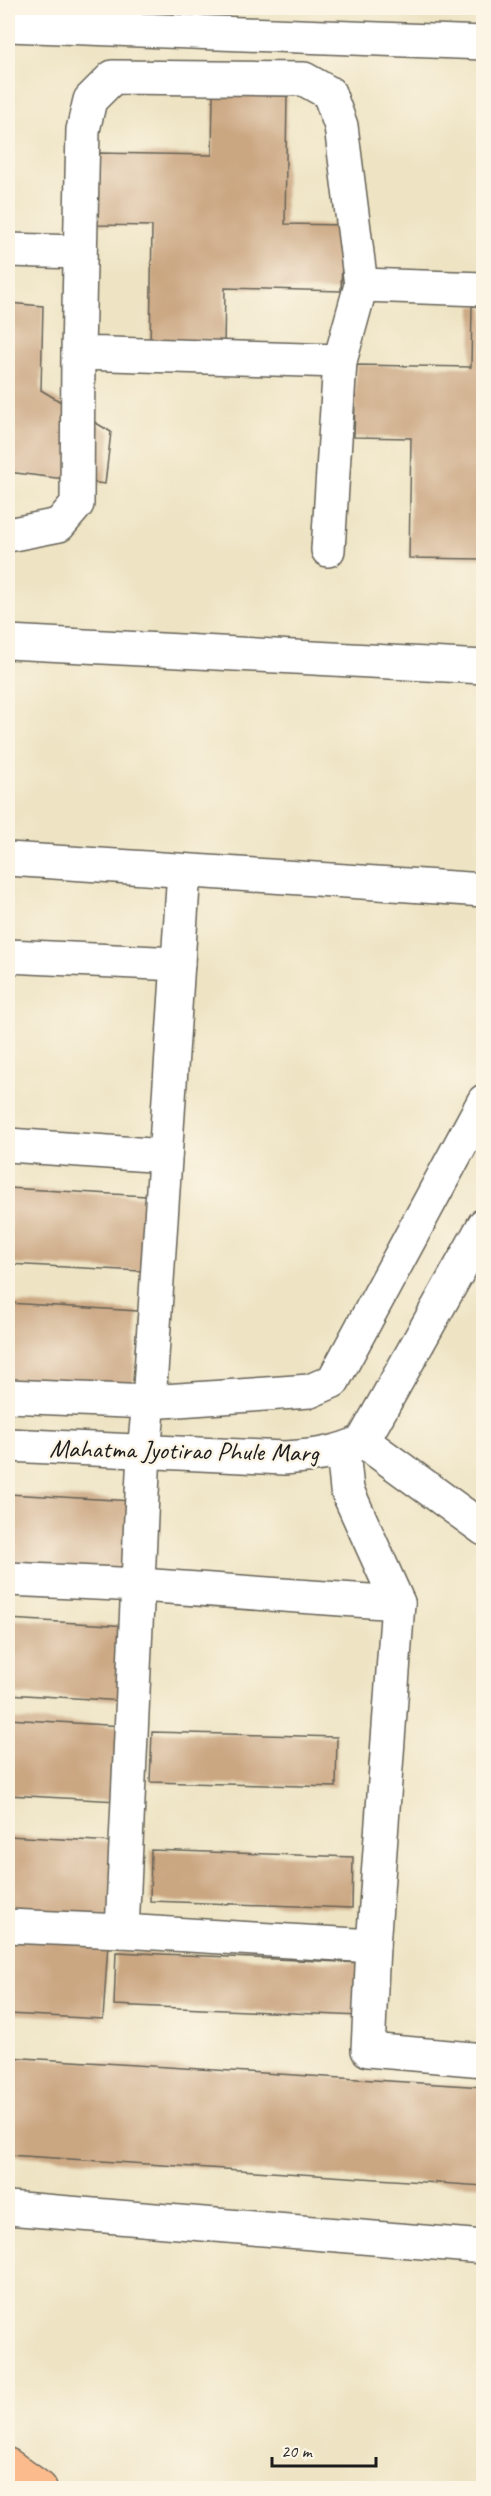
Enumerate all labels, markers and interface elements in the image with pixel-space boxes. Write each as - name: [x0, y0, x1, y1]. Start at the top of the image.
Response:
- street label: Mahatma Jyotirao Phule Marg: [49, 1432, 321, 1469]
- scale bar: [272, 2430, 376, 2468]
- text: 20 m: [281, 2440, 314, 2462]

